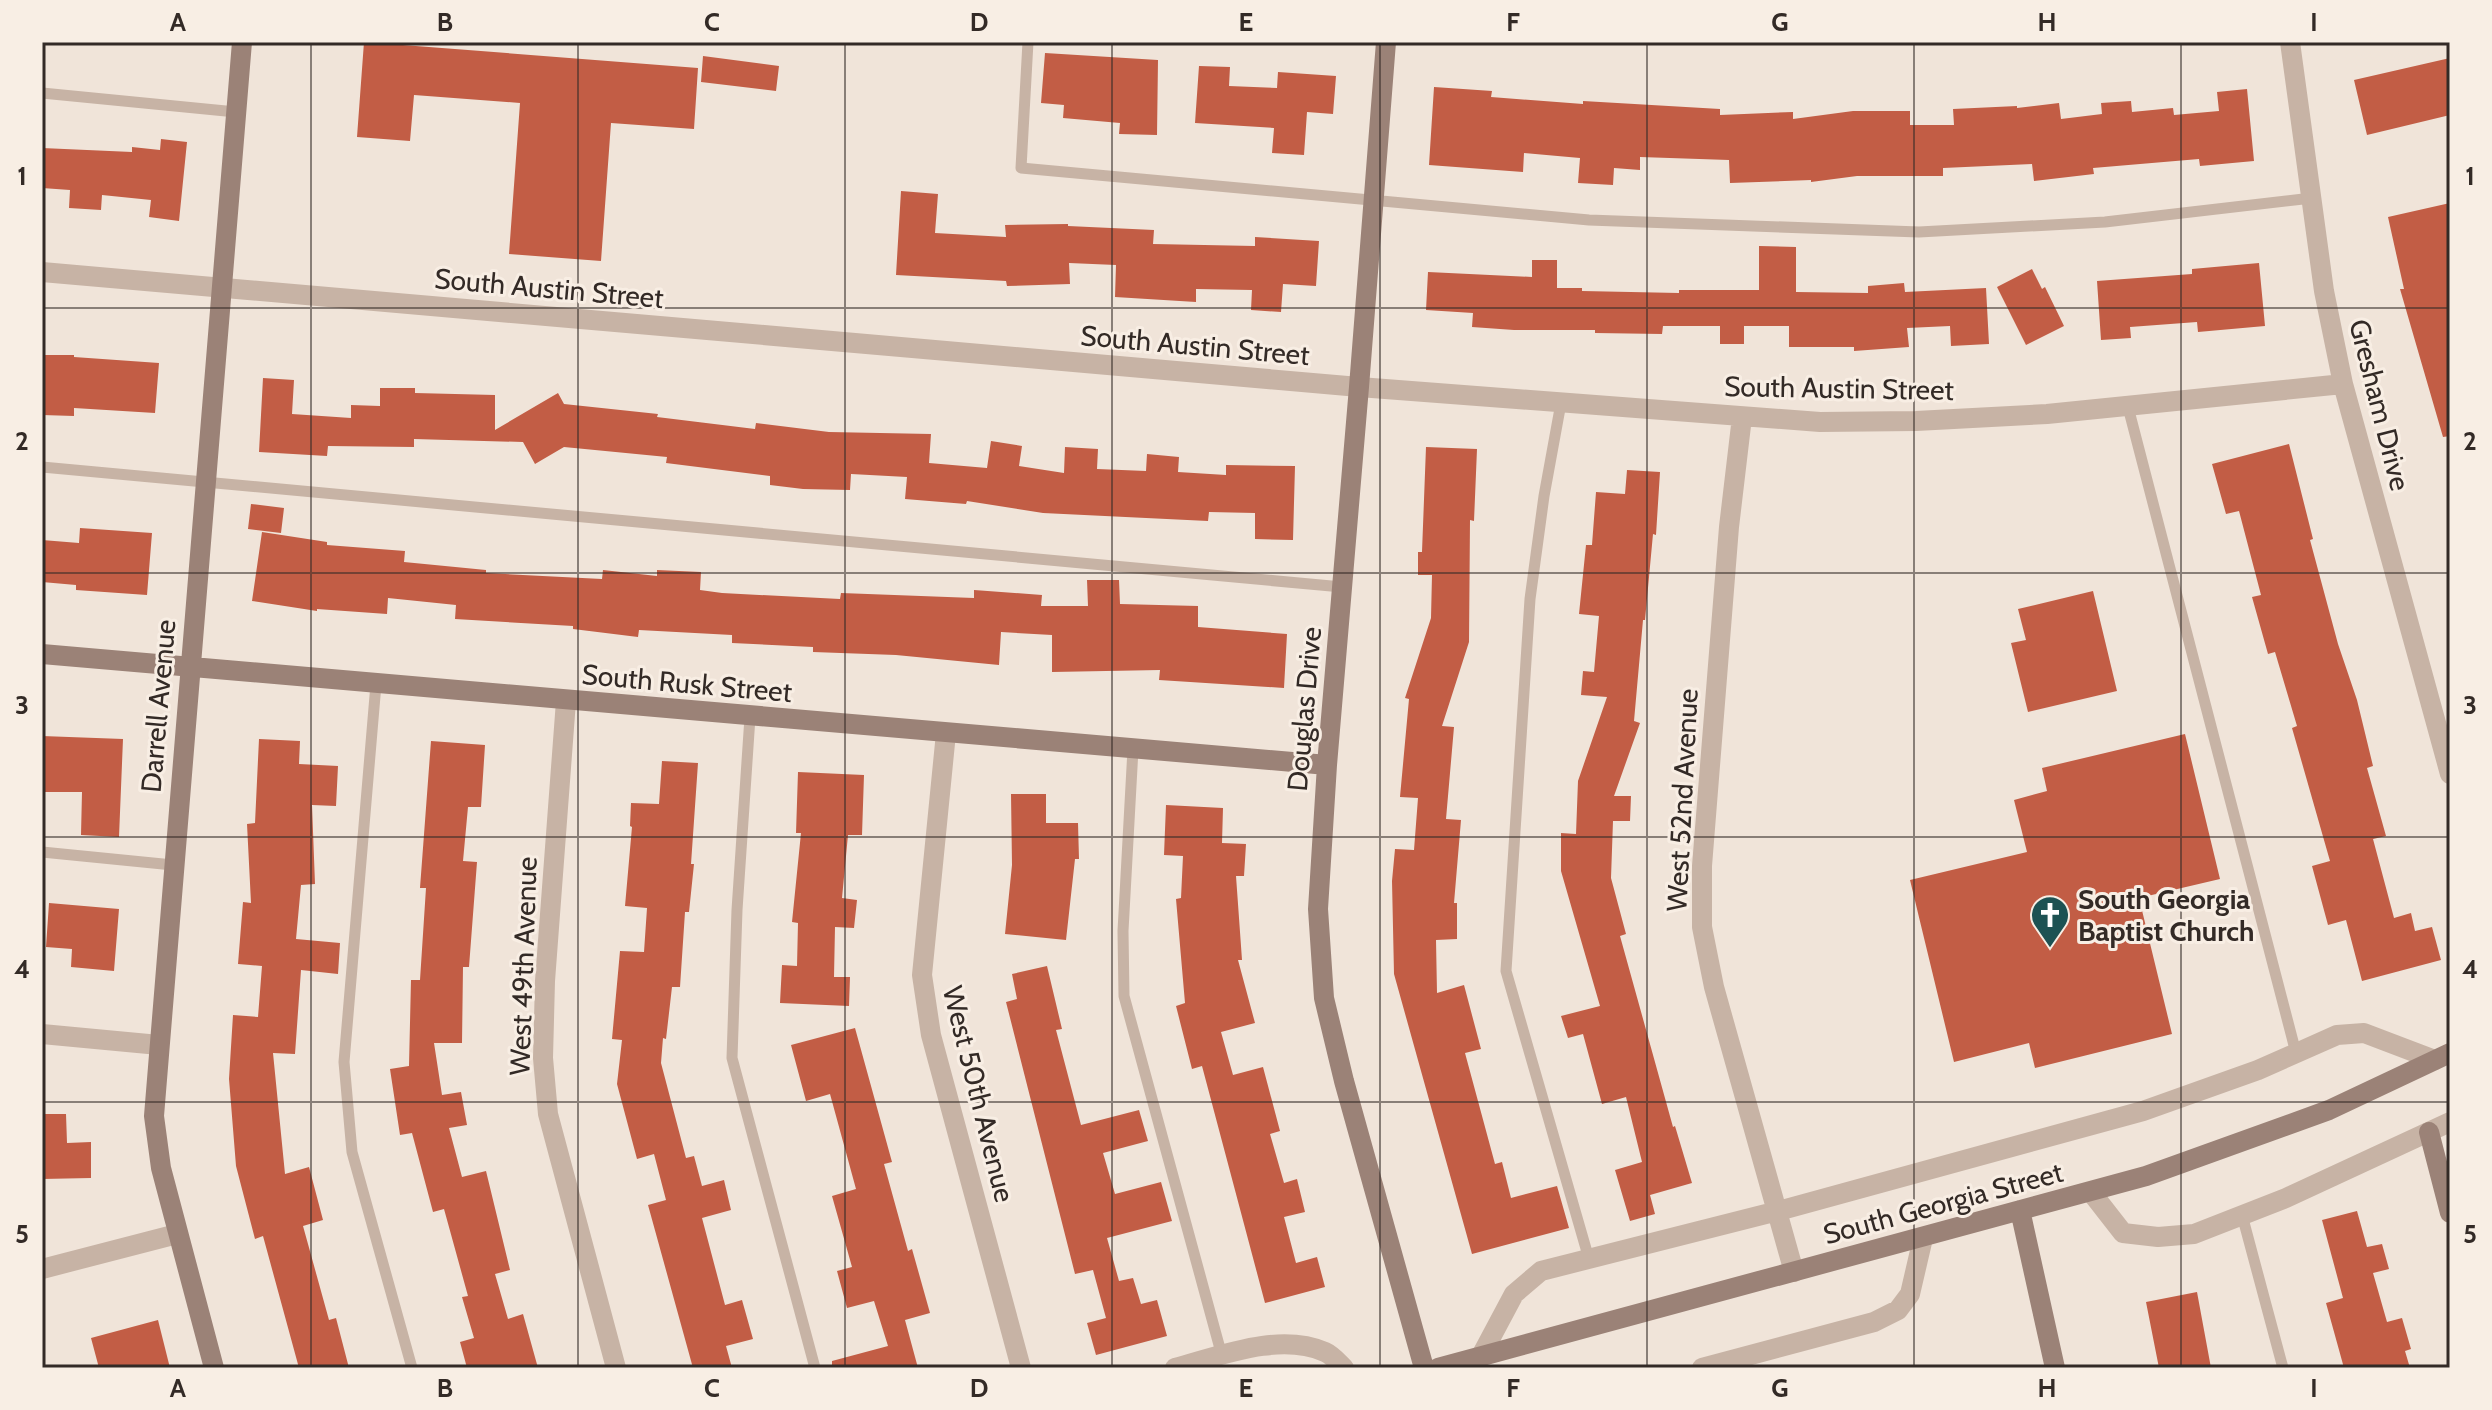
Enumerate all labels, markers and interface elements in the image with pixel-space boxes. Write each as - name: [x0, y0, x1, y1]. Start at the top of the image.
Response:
- text: A: [170, 6, 187, 38]
- text: B: [437, 6, 453, 38]
- text: C: [704, 6, 720, 38]
- text: D: [970, 6, 988, 38]
- text: E: [1239, 6, 1253, 38]
- text: F: [1506, 6, 1520, 38]
- text: G: [1771, 6, 1789, 38]
- text: H: [2038, 6, 2056, 38]
- text: I: [2310, 6, 2318, 38]
- text: 1: [17, 160, 27, 192]
- text: 1: [2465, 160, 2475, 192]
- street label: South Austin Street: [433, 261, 665, 315]
- street label: Gresham Drive: [2342, 316, 2418, 494]
- street label: South Austin Street: [1079, 318, 1311, 372]
- street label: South Austin Street: [1724, 369, 1954, 407]
- text: 2: [15, 425, 29, 457]
- text: 2: [2463, 425, 2477, 457]
- street label: Darrell Avenue: [134, 618, 182, 794]
- street label: Douglas Drive: [1280, 625, 1328, 793]
- street label: South Rusk Street: [580, 657, 794, 709]
- street label: West 52nd Avenue: [1659, 688, 1705, 912]
- text: 3: [15, 689, 29, 721]
- text: 3: [2463, 689, 2477, 721]
- street label: West 49th Avenue: [502, 856, 544, 1076]
- place label: South Georgia Baptist Church: [2078, 882, 2254, 948]
- church icon: South Georgia Baptist Church: [2029, 894, 2071, 949]
- text: 4: [14, 953, 30, 985]
- text: 4: [2462, 953, 2478, 985]
- street label: West 50th Avenue: [936, 982, 1022, 1206]
- street label: South Georgia Street: [1820, 1155, 2066, 1251]
- text: 5: [15, 1218, 29, 1250]
- text: 5: [2463, 1218, 2477, 1250]
- text: A: [170, 1372, 187, 1404]
- text: B: [437, 1372, 453, 1404]
- text: C: [704, 1372, 720, 1404]
- text: D: [970, 1372, 988, 1404]
- text: E: [1239, 1372, 1253, 1404]
- text: F: [1506, 1372, 1520, 1404]
- text: G: [1771, 1372, 1789, 1404]
- text: H: [2038, 1372, 2056, 1404]
- text: I: [2310, 1372, 2318, 1404]

